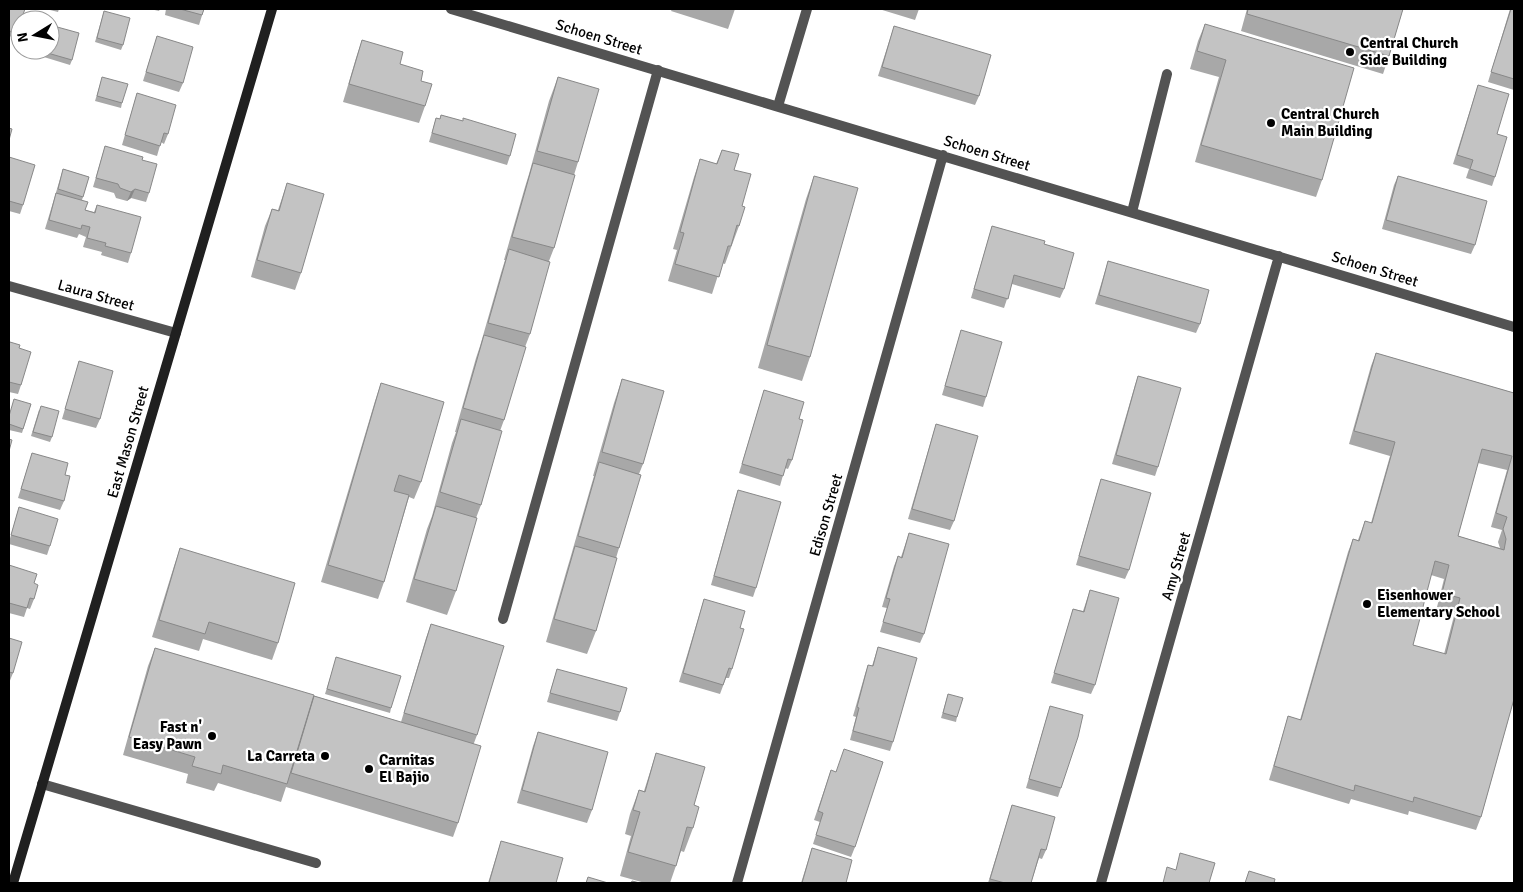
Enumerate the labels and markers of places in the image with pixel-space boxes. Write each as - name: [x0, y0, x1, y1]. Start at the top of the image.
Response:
- place label: Central Church Side Building: [1360, 34, 1458, 69]
- marker: Central Church Side Building: [1344, 46, 1356, 58]
- place label: Central Church Main Building: [1281, 105, 1379, 140]
- marker: Central Church Main Building: [1265, 117, 1277, 129]
- place label: Eisenhower Elementary School: [1377, 586, 1500, 621]
- marker: Eisenhower Elementary School: [1361, 598, 1373, 610]
- place label: Fast n' Easy Pawn: [133, 718, 202, 753]
- marker: Fast n' Easy Pawn: [206, 730, 218, 742]
- place label: La Carreta: [247, 747, 315, 765]
- marker: La Carreta: [319, 750, 331, 762]
- place label: Carnitas El Bajio: [379, 751, 435, 786]
- marker: Carnitas El Bajio: [363, 763, 375, 775]

